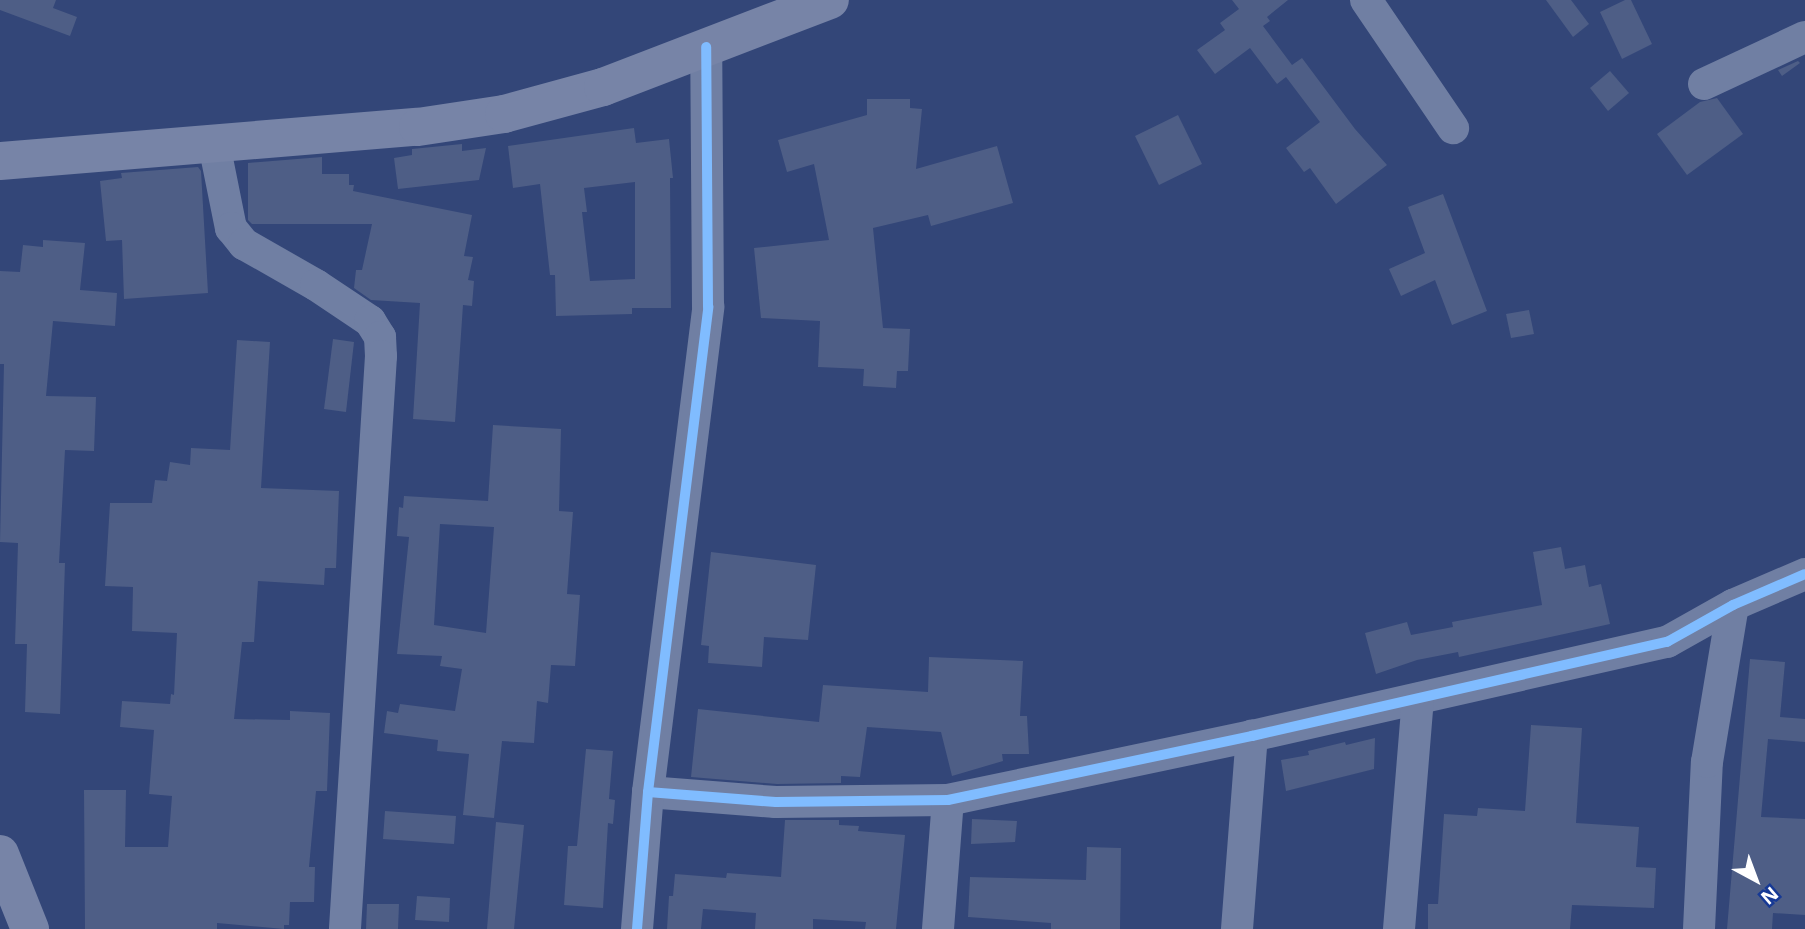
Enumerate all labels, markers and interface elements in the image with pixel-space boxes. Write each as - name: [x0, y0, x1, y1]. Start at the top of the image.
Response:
- north arrow: [1721, 845, 1791, 915]
- text: N: [1755, 881, 1784, 911]

